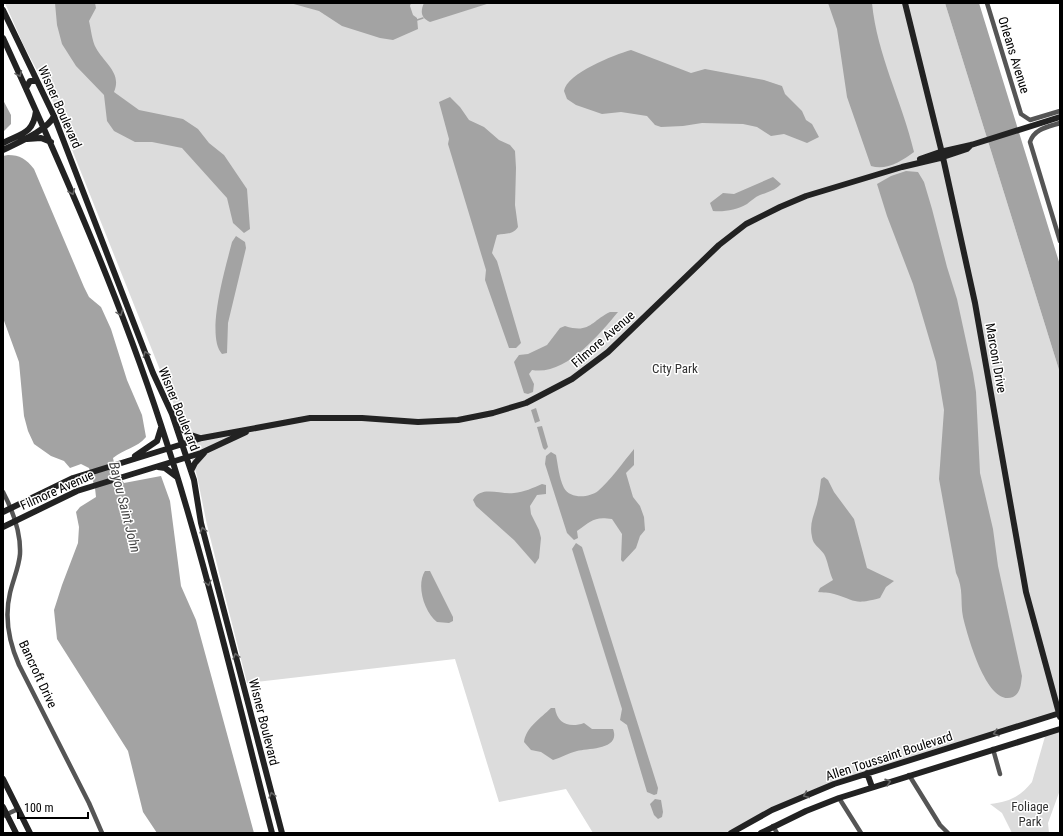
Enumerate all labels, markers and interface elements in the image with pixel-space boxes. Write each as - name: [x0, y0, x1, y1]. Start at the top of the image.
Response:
- street label: Orleans Avenue: [995, 15, 1033, 95]
- street label: Wisner Boulevard: [35, 63, 85, 151]
- one-way arrow: [14, 69, 22, 77]
- one-way arrow: [68, 189, 76, 196]
- street label: Filmore Avenue: [568, 307, 638, 371]
- one-way arrow: [116, 310, 124, 317]
- street label: Marconi Drive: [982, 322, 1010, 394]
- one-way arrow: [142, 351, 150, 358]
- park label: City Park: [652, 361, 698, 376]
- street label: Wisner Boulevard: [155, 365, 203, 453]
- water label: Bayou Saint John: [106, 460, 144, 554]
- street label: Filmore Avenue: [18, 467, 96, 513]
- one-way arrow: [199, 527, 207, 533]
- one-way arrow: [203, 579, 212, 586]
- street label: Bancroft Drive: [16, 638, 60, 710]
- one-way arrow: [232, 653, 241, 660]
- street label: Wisner Boulevard: [246, 677, 282, 767]
- street label: Allen Toussaint Boulevard: [824, 728, 954, 784]
- one-way arrow: [993, 728, 1000, 737]
- one-way arrow: [884, 778, 891, 787]
- one-way arrow: [803, 791, 810, 799]
- one-way arrow: [268, 792, 277, 799]
- scale bar: [18, 794, 88, 820]
- park label: Foliage Park: [1011, 799, 1049, 829]
- text: 100 m: [24, 801, 54, 815]

